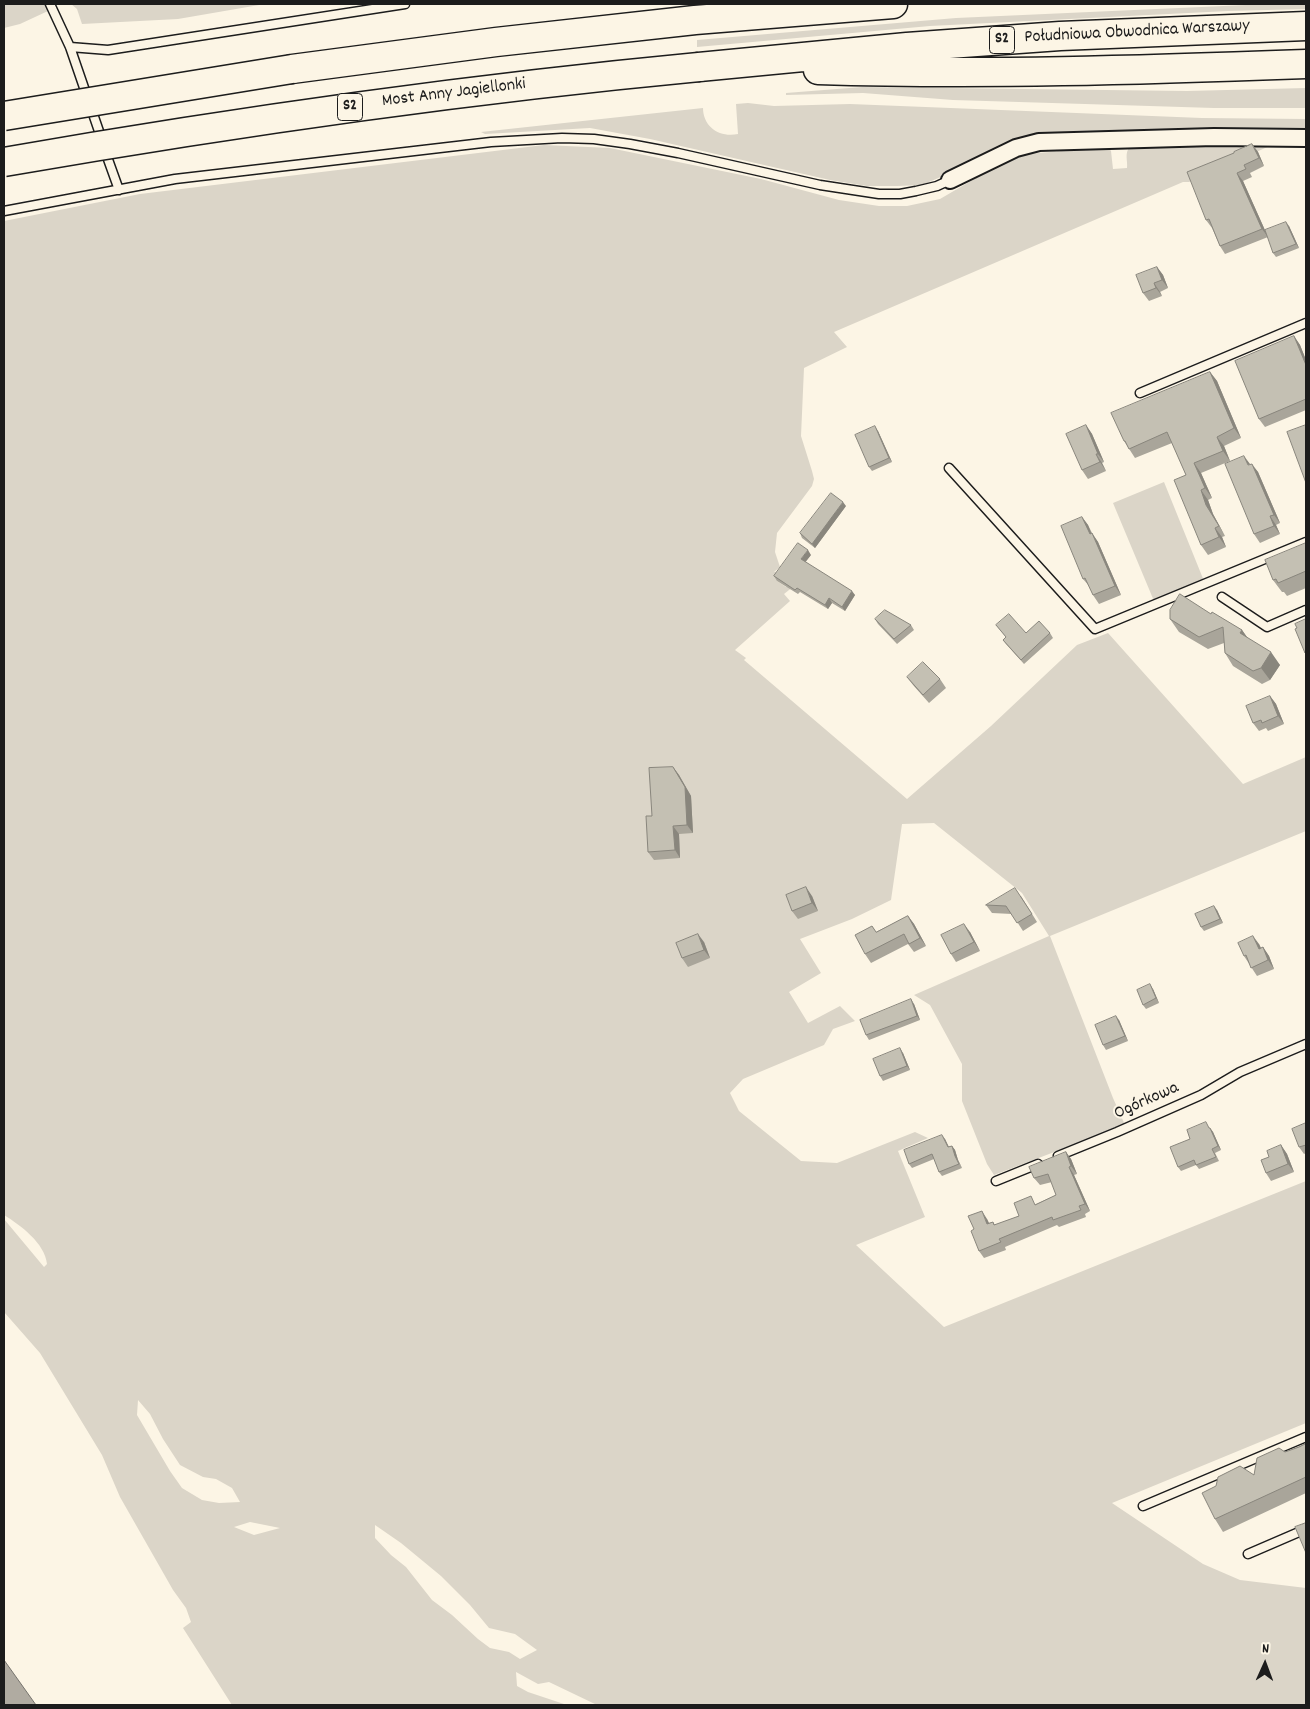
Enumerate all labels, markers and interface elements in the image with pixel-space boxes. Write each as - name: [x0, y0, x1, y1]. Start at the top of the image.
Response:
- street label: Południowa Obwodnica Warszawy: [1024, 16, 1250, 50]
- road number: S2: [990, 26, 1014, 54]
- street label: Most Anny Jagiellonki: [381, 74, 527, 114]
- road number: S2: [338, 94, 362, 120]
- street label: Ogórkowa: [1111, 1078, 1183, 1126]
- north arrow: [1240, 1639, 1290, 1689]
- text: N: [1262, 1639, 1269, 1659]

